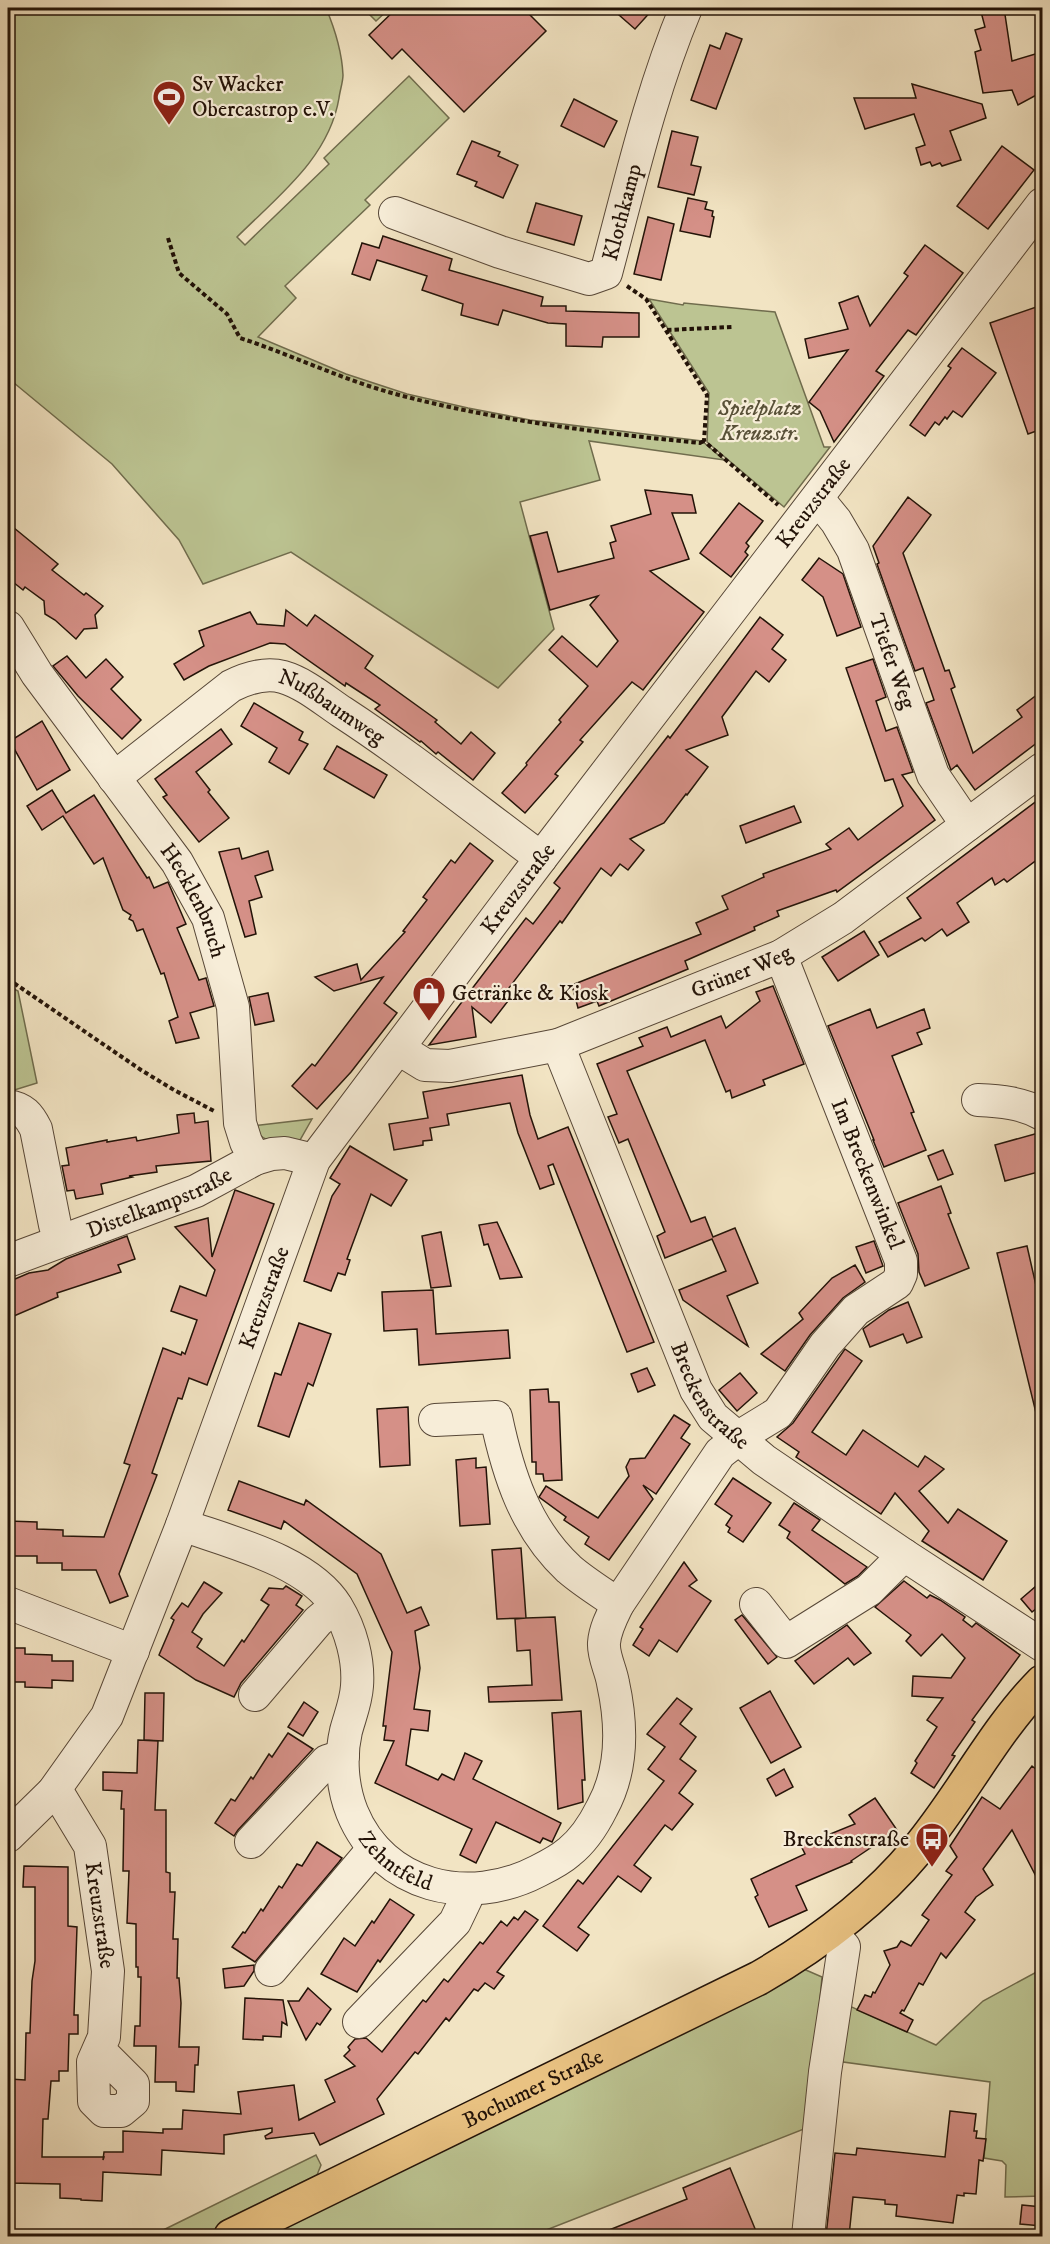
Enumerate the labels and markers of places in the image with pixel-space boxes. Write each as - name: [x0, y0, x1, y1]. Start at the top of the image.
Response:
- place label: Sv Wacker Obercastrop e.V.: [192, 71, 334, 123]
- sports icon: Sv Wacker Obercastrop e.V.: [151, 79, 187, 126]
- shop icon: Getränke & Kiosk: [411, 975, 447, 1022]
- place label: Getränke & Kiosk: [452, 980, 609, 1007]
- bus stop icon: Breckenstraße: [914, 1821, 950, 1868]
- place label: Breckenstraße: [783, 1826, 909, 1853]

